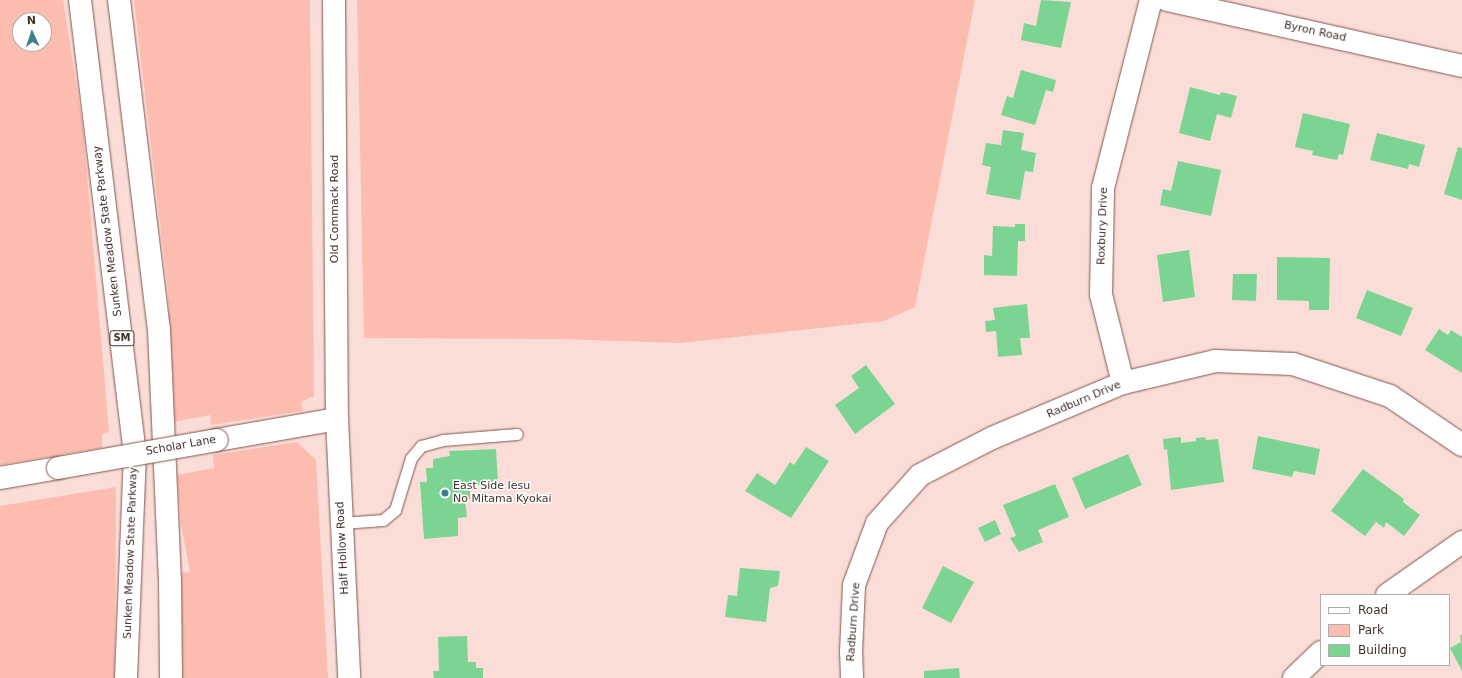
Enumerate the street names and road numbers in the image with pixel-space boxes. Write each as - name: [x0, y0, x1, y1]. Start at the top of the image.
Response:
- street label: Byron Road: [1283, 19, 1347, 45]
- street label: Sunken Meadow State Parkway: [91, 145, 125, 317]
- street label: Old Commack Road: [328, 155, 342, 263]
- street label: Roxbury Drive: [1095, 187, 1111, 265]
- road number: SM: [109, 330, 135, 346]
- street label: Radburn Drive: [1045, 378, 1123, 422]
- street label: Scholar Lane: [145, 433, 217, 459]
- street label: Sunken Meadow State Parkway: [121, 467, 141, 639]
- street label: Half Hollow Road: [334, 501, 352, 595]
- street label: Radburn Drive: [845, 582, 863, 662]

